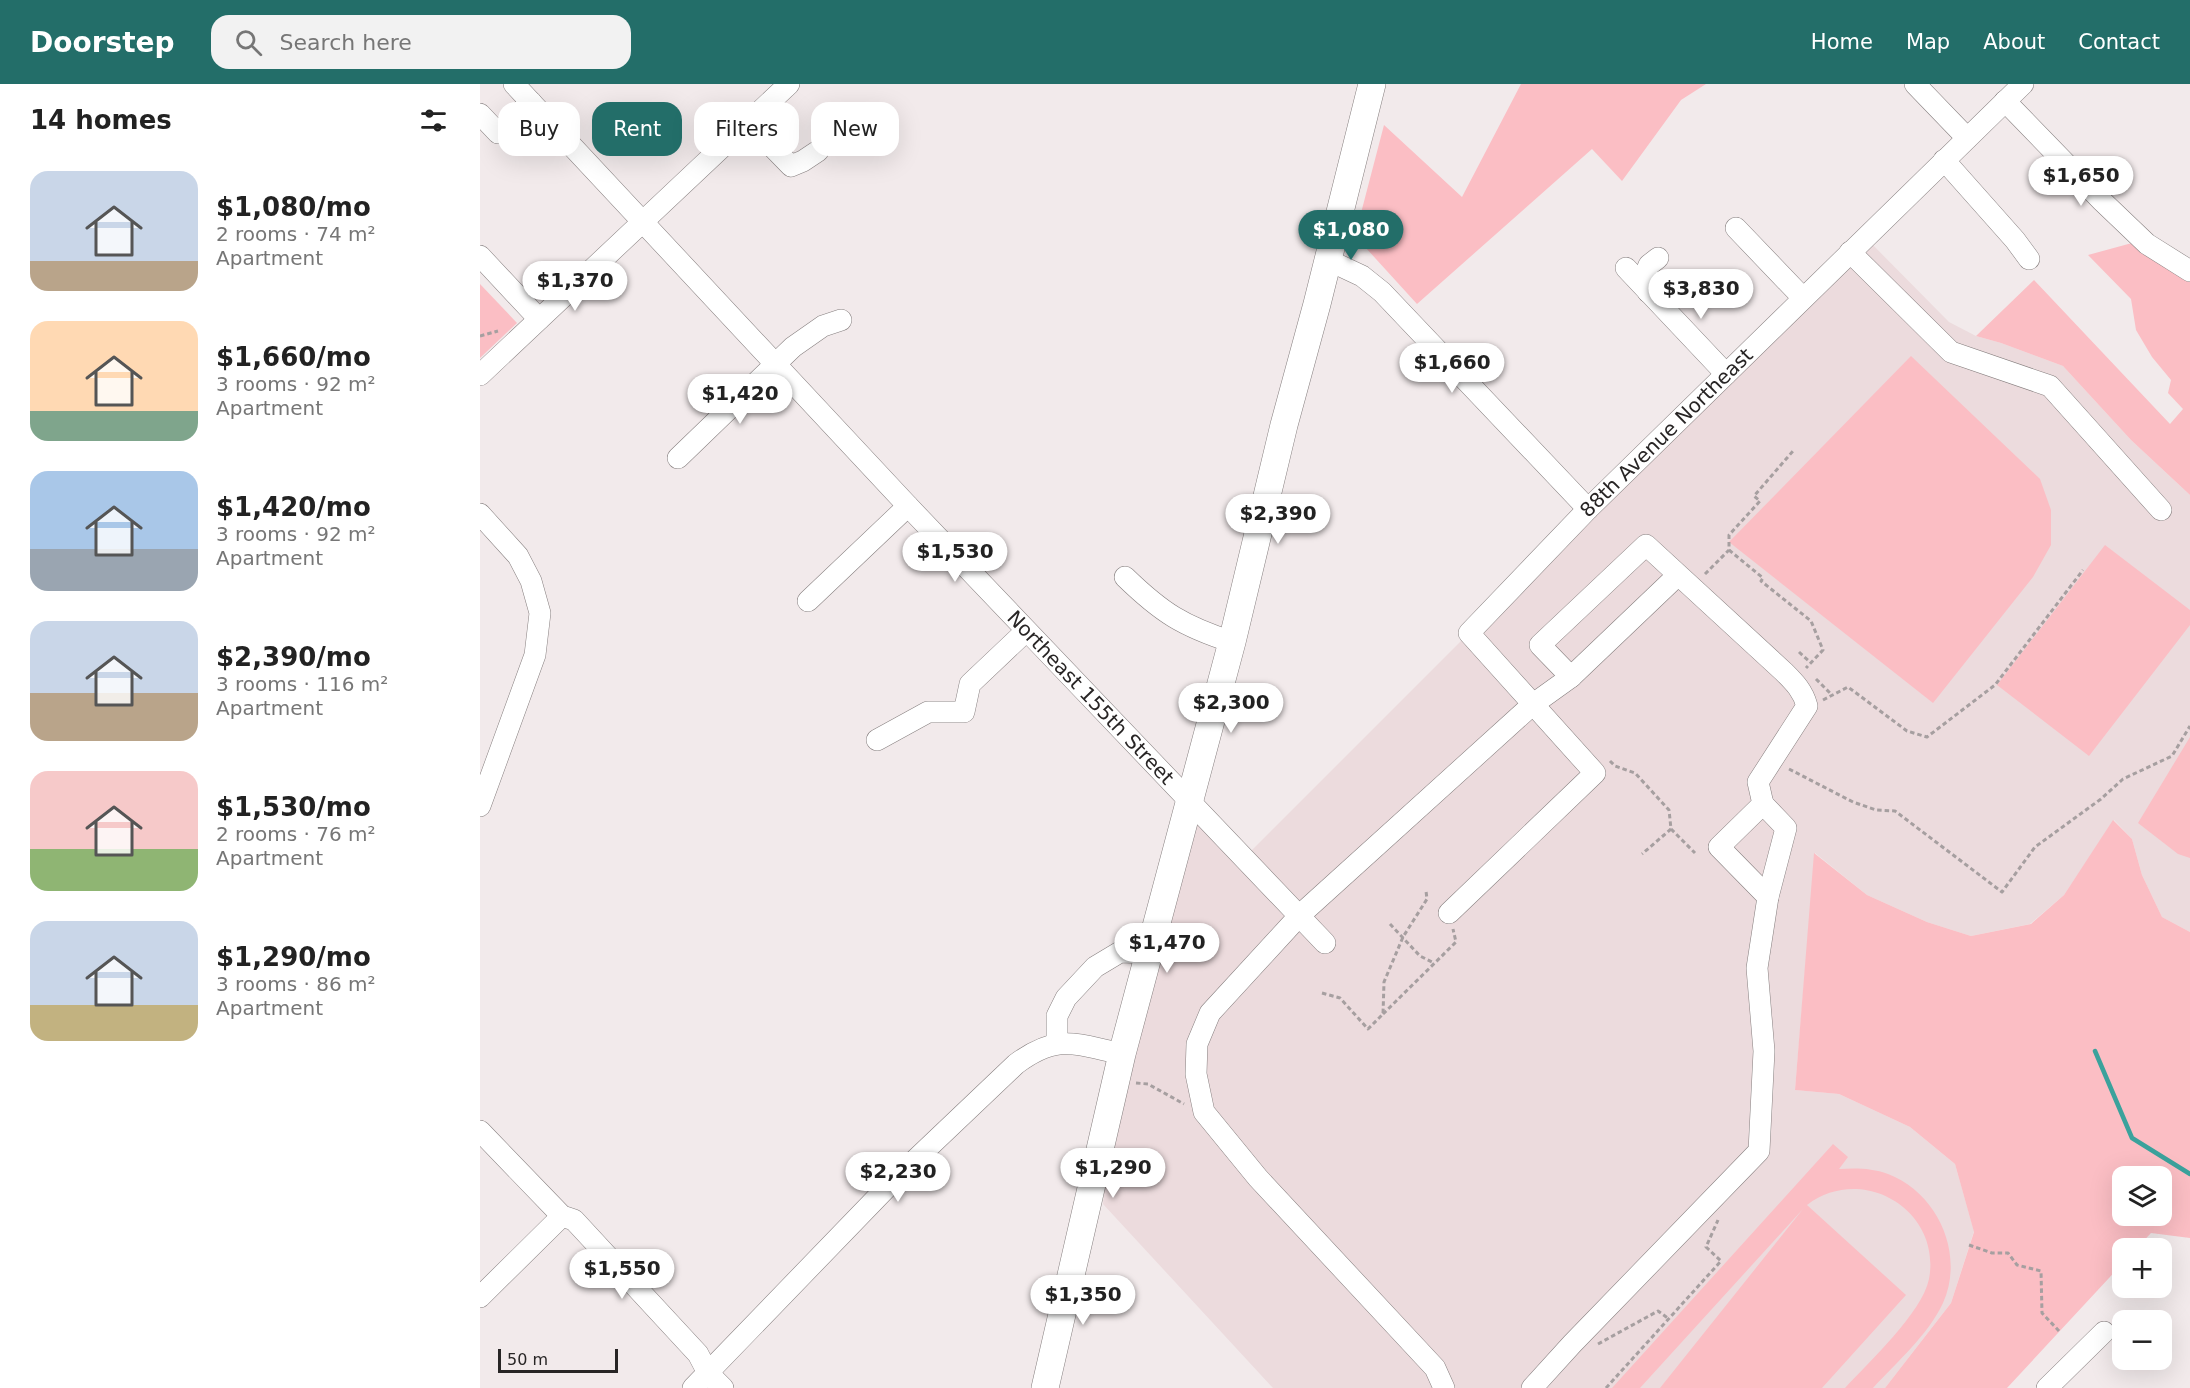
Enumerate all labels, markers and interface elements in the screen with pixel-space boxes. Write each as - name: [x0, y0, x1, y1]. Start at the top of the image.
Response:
- search box: [211, 15, 631, 69]
- text: Doorstep: [30, 26, 175, 59]
- icon: search: [232, 26, 265, 59]
- text: Search here: [280, 30, 412, 55]
- text: Home: [1811, 30, 1873, 54]
- text: Map: [1906, 30, 1950, 54]
- text: About: [1983, 30, 2045, 54]
- text: Contact: [2078, 30, 2160, 54]
- chip: Buy: [498, 102, 580, 156]
- chip: Rent: [592, 102, 682, 156]
- chip: Filters: [694, 102, 799, 156]
- chip: New: [811, 102, 899, 156]
- icon: filters: [417, 104, 450, 137]
- text: 14 homes: [30, 105, 172, 135]
- pin: $1,650: [2032, 156, 2130, 207]
- text: $1,650: [2042, 163, 2120, 187]
- text: $1,080/mo: [216, 192, 371, 222]
- icon: home: [78, 195, 150, 267]
- pin: $1,080: [1302, 210, 1400, 261]
- text: $1,080: [1312, 217, 1390, 241]
- text: 2 rooms · 74 m²: [216, 222, 376, 246]
- text: Apartment: [216, 246, 323, 270]
- pin: $1,370: [526, 261, 624, 312]
- text: $1,370: [536, 268, 614, 292]
- pin: $3,830: [1652, 269, 1750, 320]
- text: $3,830: [1662, 276, 1740, 300]
- text: $1,660/mo: [216, 342, 371, 372]
- pin: $1,660: [1403, 343, 1501, 394]
- street label: 88th Avenue Northeast: [1575, 343, 1758, 522]
- icon: home: [78, 345, 150, 417]
- text: $1,660: [1413, 350, 1491, 374]
- text: 3 rooms · 92 m²: [216, 372, 376, 396]
- pin: $1,420: [691, 374, 789, 425]
- text: $1,420: [701, 381, 779, 405]
- text: Apartment: [216, 396, 323, 420]
- text: $1,420/mo: [216, 492, 371, 522]
- pin: $2,390: [1229, 494, 1327, 545]
- icon: home: [78, 495, 150, 567]
- text: $2,390: [1239, 501, 1317, 525]
- text: 3 rooms · 92 m²: [216, 522, 376, 546]
- pin: $1,530: [906, 532, 1004, 583]
- text: $1,530: [916, 539, 994, 563]
- text: Apartment: [216, 546, 323, 570]
- street label: Northeast 155th Street: [1002, 606, 1179, 789]
- text: $2,390/mo: [216, 642, 371, 672]
- icon: home: [78, 645, 150, 717]
- text: 3 rooms · 116 m²: [216, 672, 388, 696]
- pin: $2,300: [1182, 683, 1280, 734]
- text: $2,300: [1192, 690, 1270, 714]
- text: Apartment: [216, 696, 323, 720]
- text: $1,530/mo: [216, 792, 371, 822]
- icon: home: [78, 795, 150, 867]
- text: 2 rooms · 76 m²: [216, 822, 376, 846]
- text: Apartment: [216, 846, 323, 870]
- pin: $1,470: [1118, 923, 1216, 974]
- text: $1,470: [1128, 930, 1206, 954]
- text: $1,290/mo: [216, 942, 371, 972]
- icon: home: [78, 945, 150, 1017]
- text: 3 rooms · 86 m²: [216, 972, 376, 996]
- text: Apartment: [216, 996, 323, 1020]
- pin: $1,290: [1064, 1148, 1162, 1199]
- pin: $2,230: [849, 1152, 947, 1203]
- text: $1,290: [1074, 1155, 1152, 1179]
- text: $2,230: [859, 1159, 937, 1183]
- map controls: [2112, 1166, 2172, 1370]
- button: layers: [2112, 1166, 2172, 1226]
- button: +: [2112, 1238, 2172, 1298]
- pin: $1,550: [573, 1249, 671, 1300]
- text: $1,550: [583, 1256, 661, 1280]
- pin: $1,350: [1034, 1275, 1132, 1326]
- text: $1,350: [1044, 1282, 1122, 1306]
- button: −: [2112, 1310, 2172, 1370]
- scale bar: [498, 1346, 618, 1374]
- text: 50 m: [507, 1350, 548, 1369]

